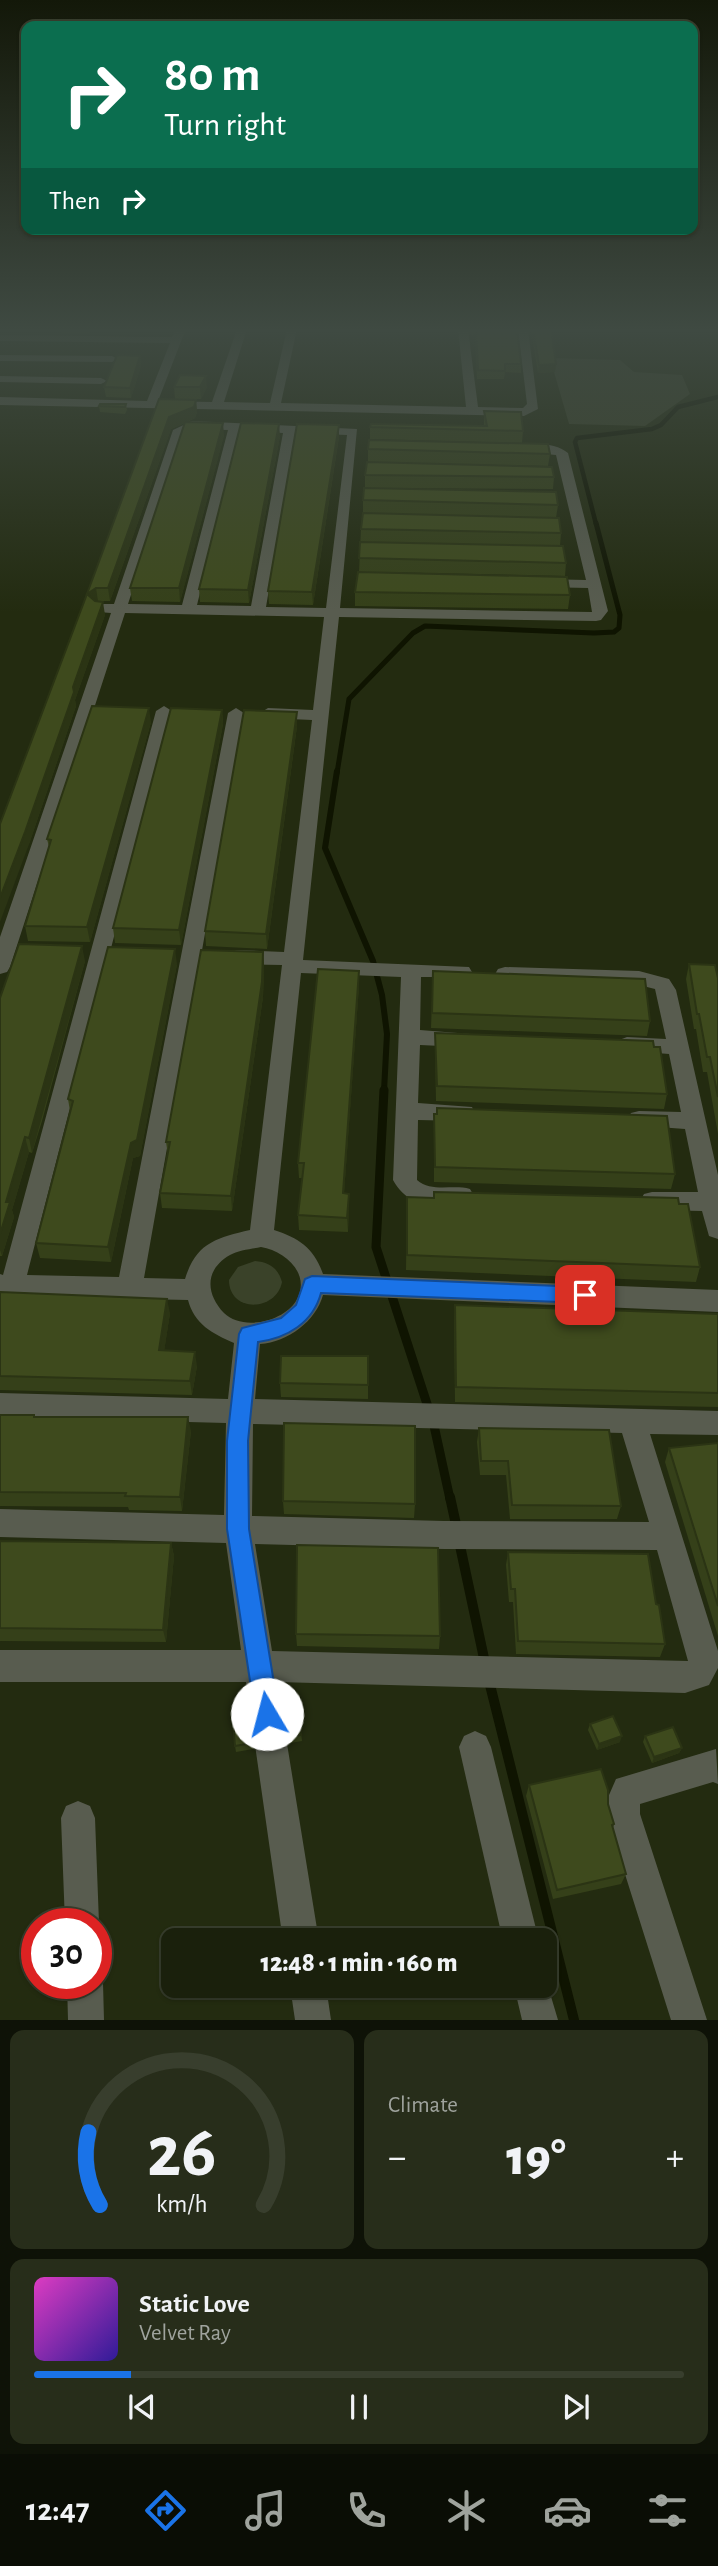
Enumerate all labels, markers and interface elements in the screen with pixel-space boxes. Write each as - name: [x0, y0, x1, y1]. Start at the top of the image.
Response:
- icon: right: [49, 49, 140, 140]
- text: 80 m: [164, 51, 261, 100]
- text: Turn right: [164, 109, 286, 141]
- icon: right: [114, 182, 152, 220]
- text: Then: [49, 188, 100, 214]
- pin: [555, 1265, 615, 1325]
- icon: arrive: [566, 1276, 604, 1314]
- position arrow: [230, 1677, 304, 1751]
- speed limit sign: 30: [21, 1908, 112, 1999]
- text: 12:48 · 1 min · 160 m: [260, 1950, 458, 1976]
- text: Climate: [388, 2094, 458, 2117]
- text: 26: [147, 2118, 217, 2191]
- text: 19°: [506, 2132, 566, 2184]
- text: −: [388, 2139, 406, 2177]
- text: +: [666, 2139, 684, 2177]
- text: km/h: [156, 2192, 208, 2217]
- text: Static Love: [139, 2291, 250, 2317]
- text: Velvet Ray: [139, 2322, 231, 2345]
- icon: previous: [123, 2388, 161, 2426]
- icon: pause: [340, 2388, 378, 2426]
- icon: next: [557, 2388, 595, 2426]
- icon: directions: [141, 2486, 190, 2535]
- icon: music: [241, 2486, 290, 2535]
- icon: phone: [342, 2486, 391, 2535]
- icon: climate: [442, 2486, 491, 2535]
- icon: car: [543, 2486, 592, 2535]
- icon: filters: [643, 2486, 692, 2535]
- text: 12:47: [26, 2494, 90, 2526]

